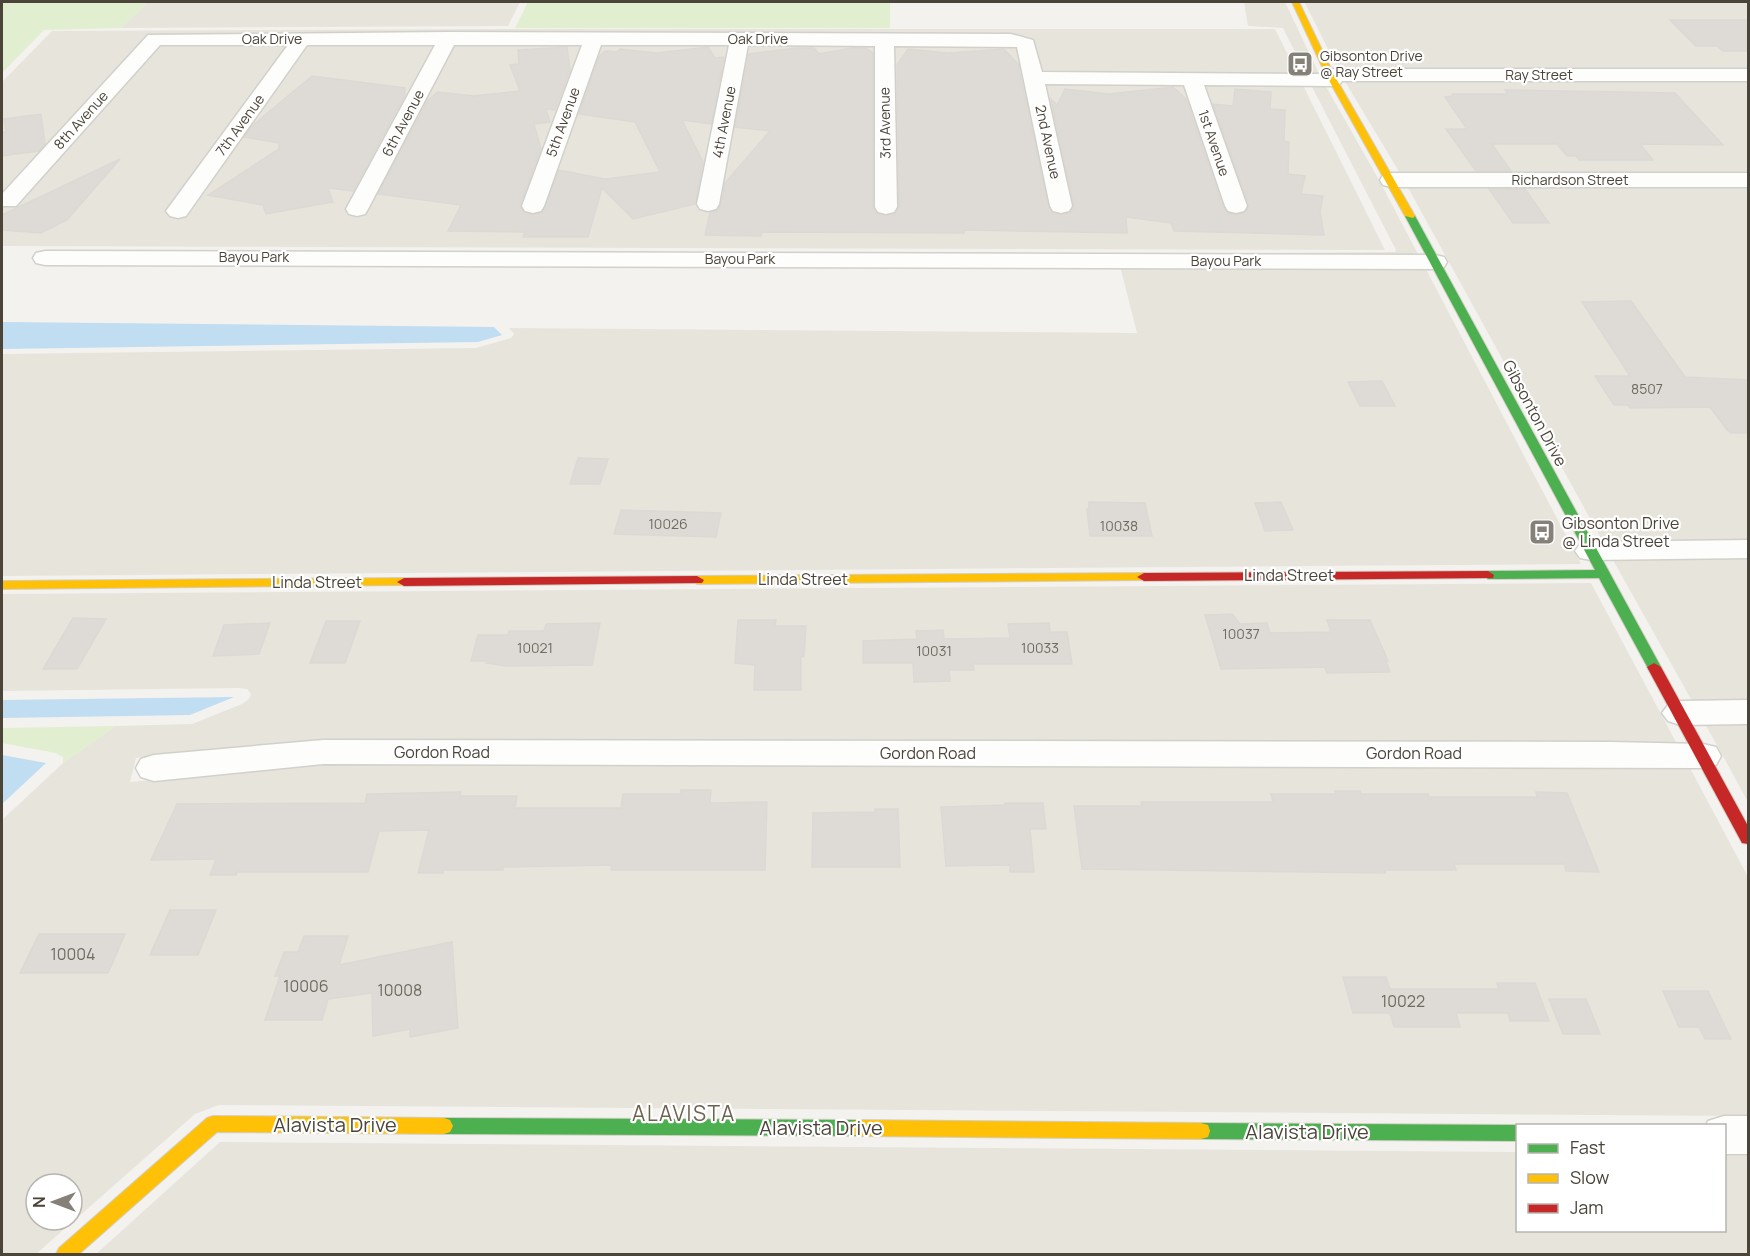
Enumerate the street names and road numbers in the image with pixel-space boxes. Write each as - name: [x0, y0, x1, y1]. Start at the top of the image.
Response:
- street label: Oak Drive: [242, 29, 302, 48]
- street label: Oak Drive: [728, 29, 788, 48]
- street label: Ray Street: [1505, 65, 1573, 84]
- street label: 5th Avenue: [541, 84, 584, 159]
- street label: 4th Avenue: [707, 84, 740, 160]
- street label: 8th Avenue: [49, 86, 112, 153]
- street label: 6th Avenue: [377, 86, 428, 160]
- street label: 3rd Avenue: [874, 87, 895, 159]
- street label: 7th Avenue: [211, 90, 268, 159]
- street label: 2nd Avenue: [1031, 103, 1066, 181]
- street label: 1st Avenue: [1194, 107, 1235, 179]
- street label: Richardson Street: [1511, 170, 1629, 189]
- street label: Bayou Park: [219, 247, 290, 266]
- street label: Bayou Park: [705, 249, 776, 268]
- street label: Bayou Park: [1191, 251, 1262, 270]
- street label: Gibsonton Drive: [1498, 356, 1572, 470]
- street label: Linda Street: [1244, 564, 1334, 586]
- street label: Linda Street: [758, 568, 848, 590]
- street label: Linda Street: [272, 571, 362, 593]
- street label: Gordon Road: [394, 741, 490, 763]
- street label: Gordon Road: [880, 742, 976, 764]
- street label: Gordon Road: [1366, 742, 1462, 764]
- street label: Alavista Drive: [273, 1111, 397, 1138]
- street label: Alavista Drive: [759, 1114, 883, 1141]
- street label: Alavista Drive: [1245, 1118, 1369, 1145]

